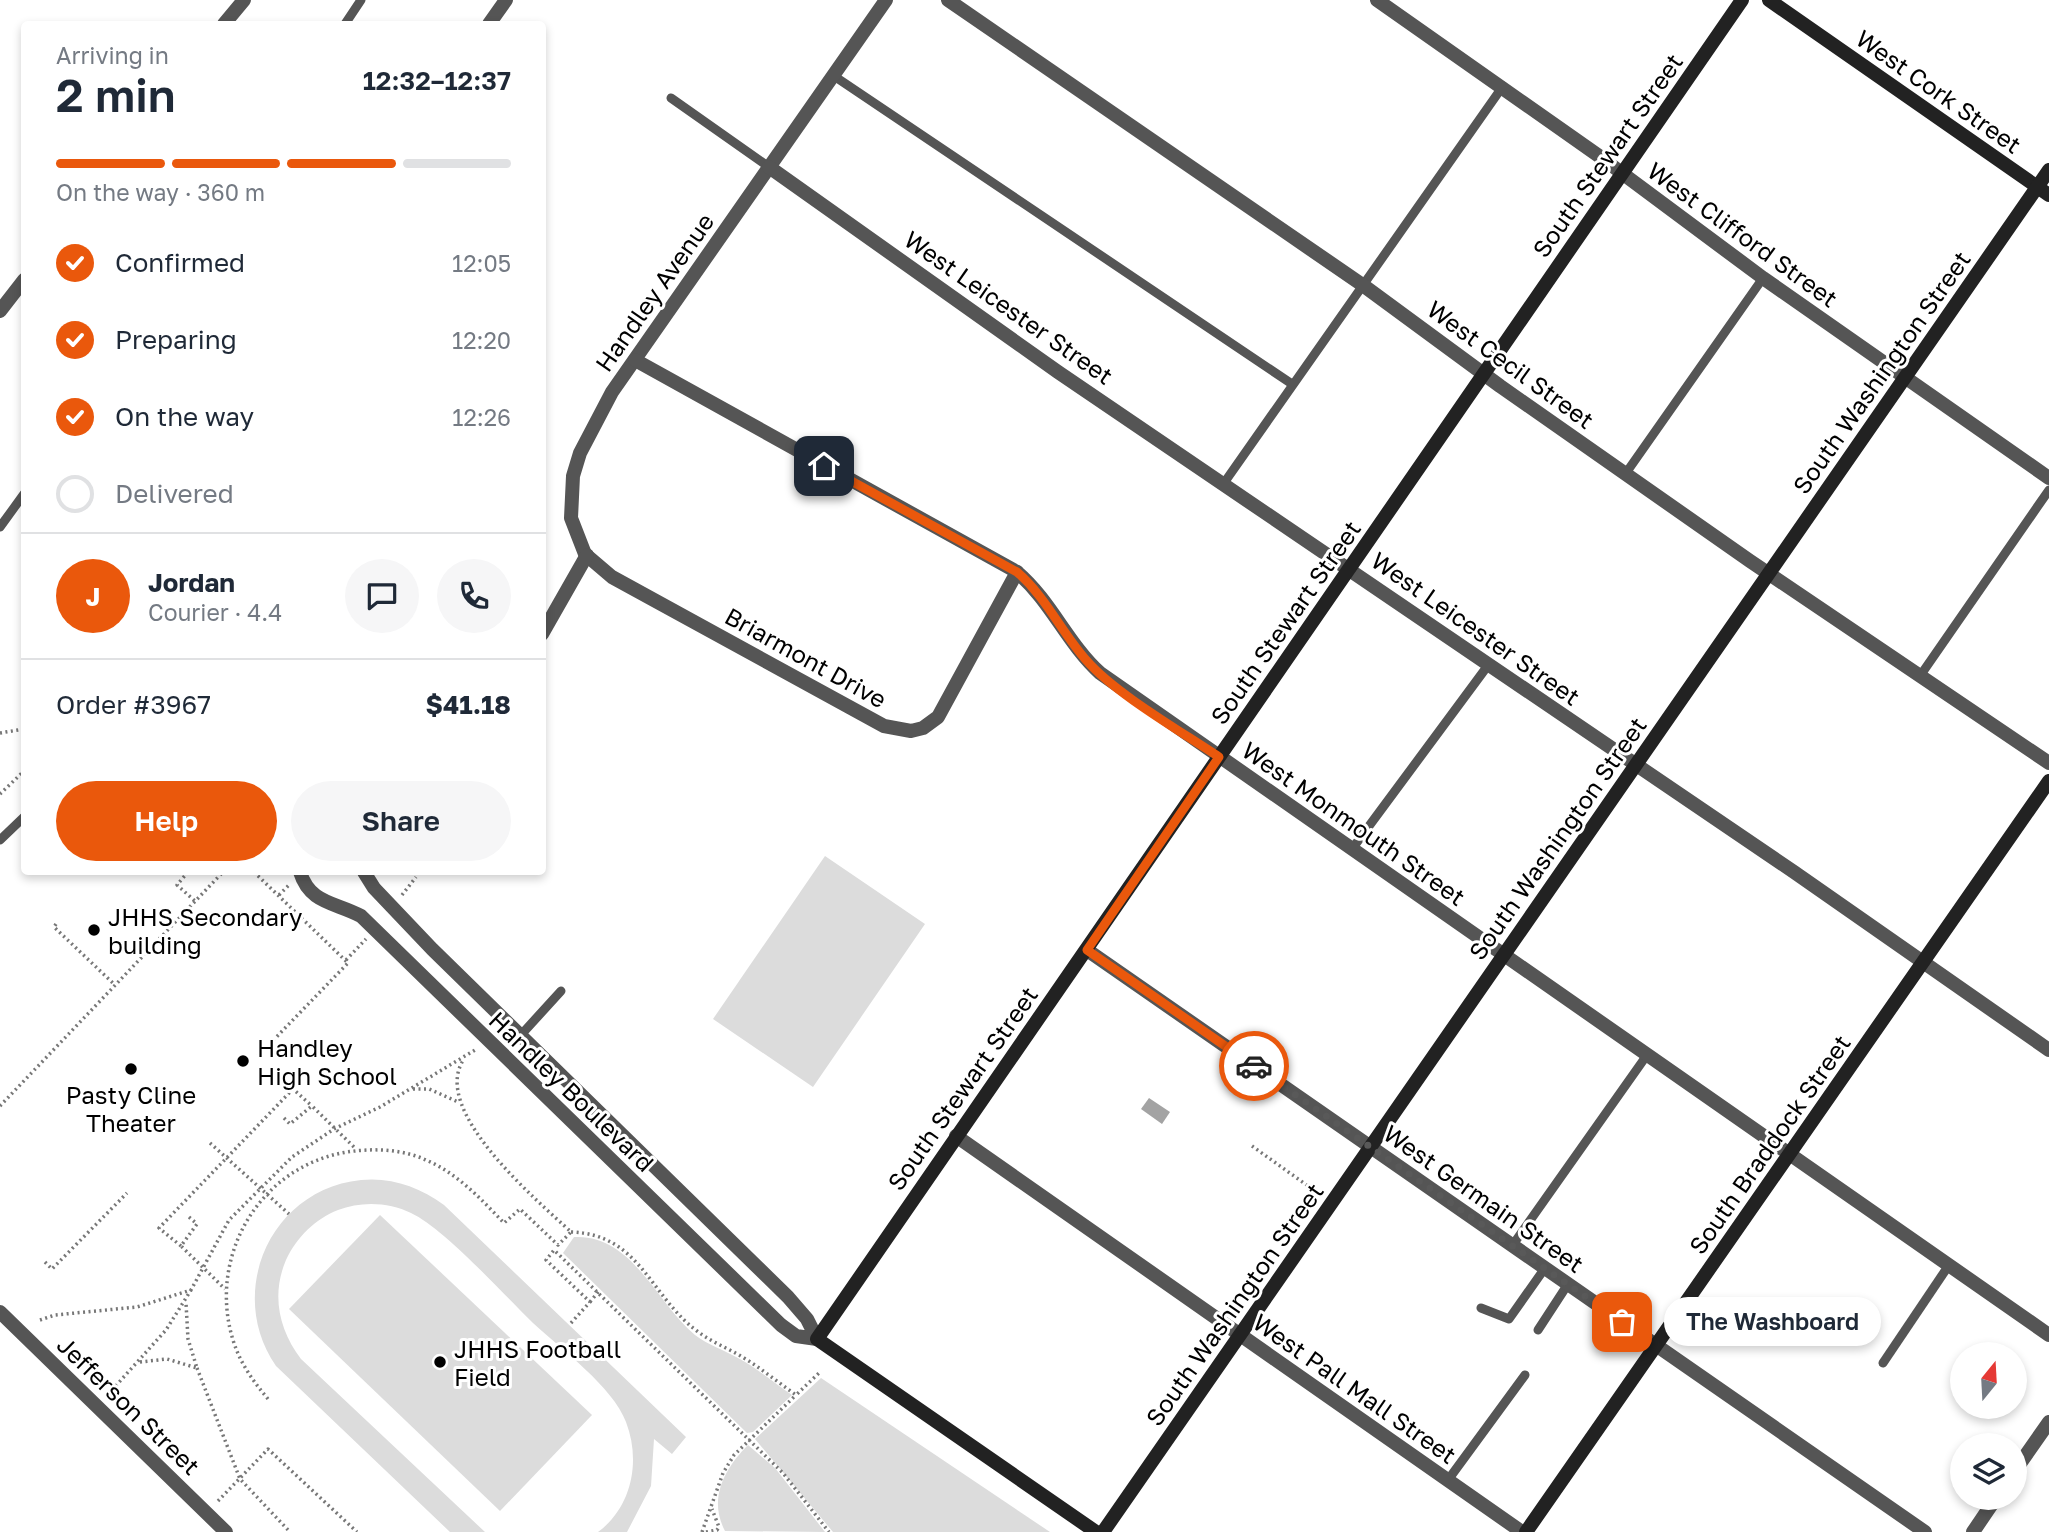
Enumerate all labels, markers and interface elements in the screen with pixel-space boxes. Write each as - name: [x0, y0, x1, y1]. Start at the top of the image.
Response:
- street label: West Cork Street: [1851, 23, 2027, 159]
- text: Arriving in: [56, 41, 169, 69]
- street label: South Stewart Street: [1526, 48, 1688, 262]
- text: 12:32–12:37: [363, 65, 511, 96]
- text: 2 min: [56, 67, 176, 122]
- street label: West Clifford Street: [1642, 155, 1844, 313]
- text: On the way · 360 m: [56, 178, 265, 206]
- street label: Handley Avenue: [589, 207, 719, 377]
- street label: West Leicester Street: [899, 224, 1119, 390]
- icon: check: [56, 244, 94, 282]
- street label: South Washington Street: [1786, 245, 1976, 499]
- text: Confirmed: [115, 247, 245, 278]
- text: 12:05: [452, 249, 511, 277]
- street label: West Cecil Street: [1422, 294, 1600, 434]
- icon: check: [56, 321, 94, 359]
- text: Preparing: [115, 324, 237, 355]
- text: 12:20: [452, 326, 511, 354]
- icon: check: [56, 398, 94, 436]
- text: On the way: [115, 401, 254, 432]
- text: 12:26: [452, 403, 511, 431]
- pin: [794, 436, 854, 496]
- icon: home: [805, 447, 843, 485]
- text: Delivered: [115, 478, 234, 509]
- street label: South Stewart Street: [1204, 515, 1366, 729]
- street label: West Leicester Street: [1366, 545, 1586, 711]
- button: chat: [345, 559, 419, 633]
- button: phone: [437, 559, 511, 633]
- text: Jordan: [148, 567, 235, 598]
- text: J: [86, 581, 100, 612]
- text: Courier · 4.4: [148, 598, 282, 626]
- street label: Briarmont Drive: [720, 601, 892, 713]
- text: Order #3967: [56, 689, 211, 720]
- text: $41.18: [426, 689, 511, 720]
- street label: South Washington Street: [1462, 711, 1652, 965]
- street label: West Monmouth Street: [1237, 735, 1471, 911]
- button: Help: [56, 781, 277, 861]
- button: Share: [291, 781, 511, 861]
- place label: JHHS Secondary building: [108, 902, 303, 959]
- marker: JHHS Secondary building: [86, 922, 102, 938]
- street label: South Stewart Street: [881, 981, 1043, 1195]
- street label: Handley Boulevard: [484, 1005, 660, 1177]
- street label: South Braddock Street: [1682, 1029, 1856, 1259]
- courier: [1219, 1031, 1289, 1101]
- place label: Handley High School: [257, 1033, 397, 1090]
- icon: car: [1235, 1047, 1273, 1085]
- marker: Handley High School: [235, 1053, 251, 1069]
- marker: Pasty Cline Theater: [123, 1061, 139, 1077]
- place label: Pasty Cline Theater: [66, 1080, 196, 1137]
- street label: West Germain Street: [1378, 1118, 1590, 1278]
- street label: South Washington Street: [1139, 1177, 1329, 1431]
- pin: [1592, 1292, 1652, 1352]
- callout: The Washboard: [1664, 1298, 1881, 1346]
- icon: bag: [1603, 1303, 1641, 1341]
- street label: West Pall Mall Street: [1248, 1307, 1462, 1469]
- text: The Washboard: [1686, 1307, 1859, 1335]
- street label: Jefferson Street: [52, 1330, 206, 1480]
- place label: JHHS Football Field: [454, 1334, 621, 1391]
- north arrow: [1950, 1342, 2026, 1419]
- map controls: [1950, 1342, 2027, 1510]
- marker: JHHS Football Field: [432, 1354, 448, 1370]
- button: layers: [1950, 1433, 2027, 1510]

